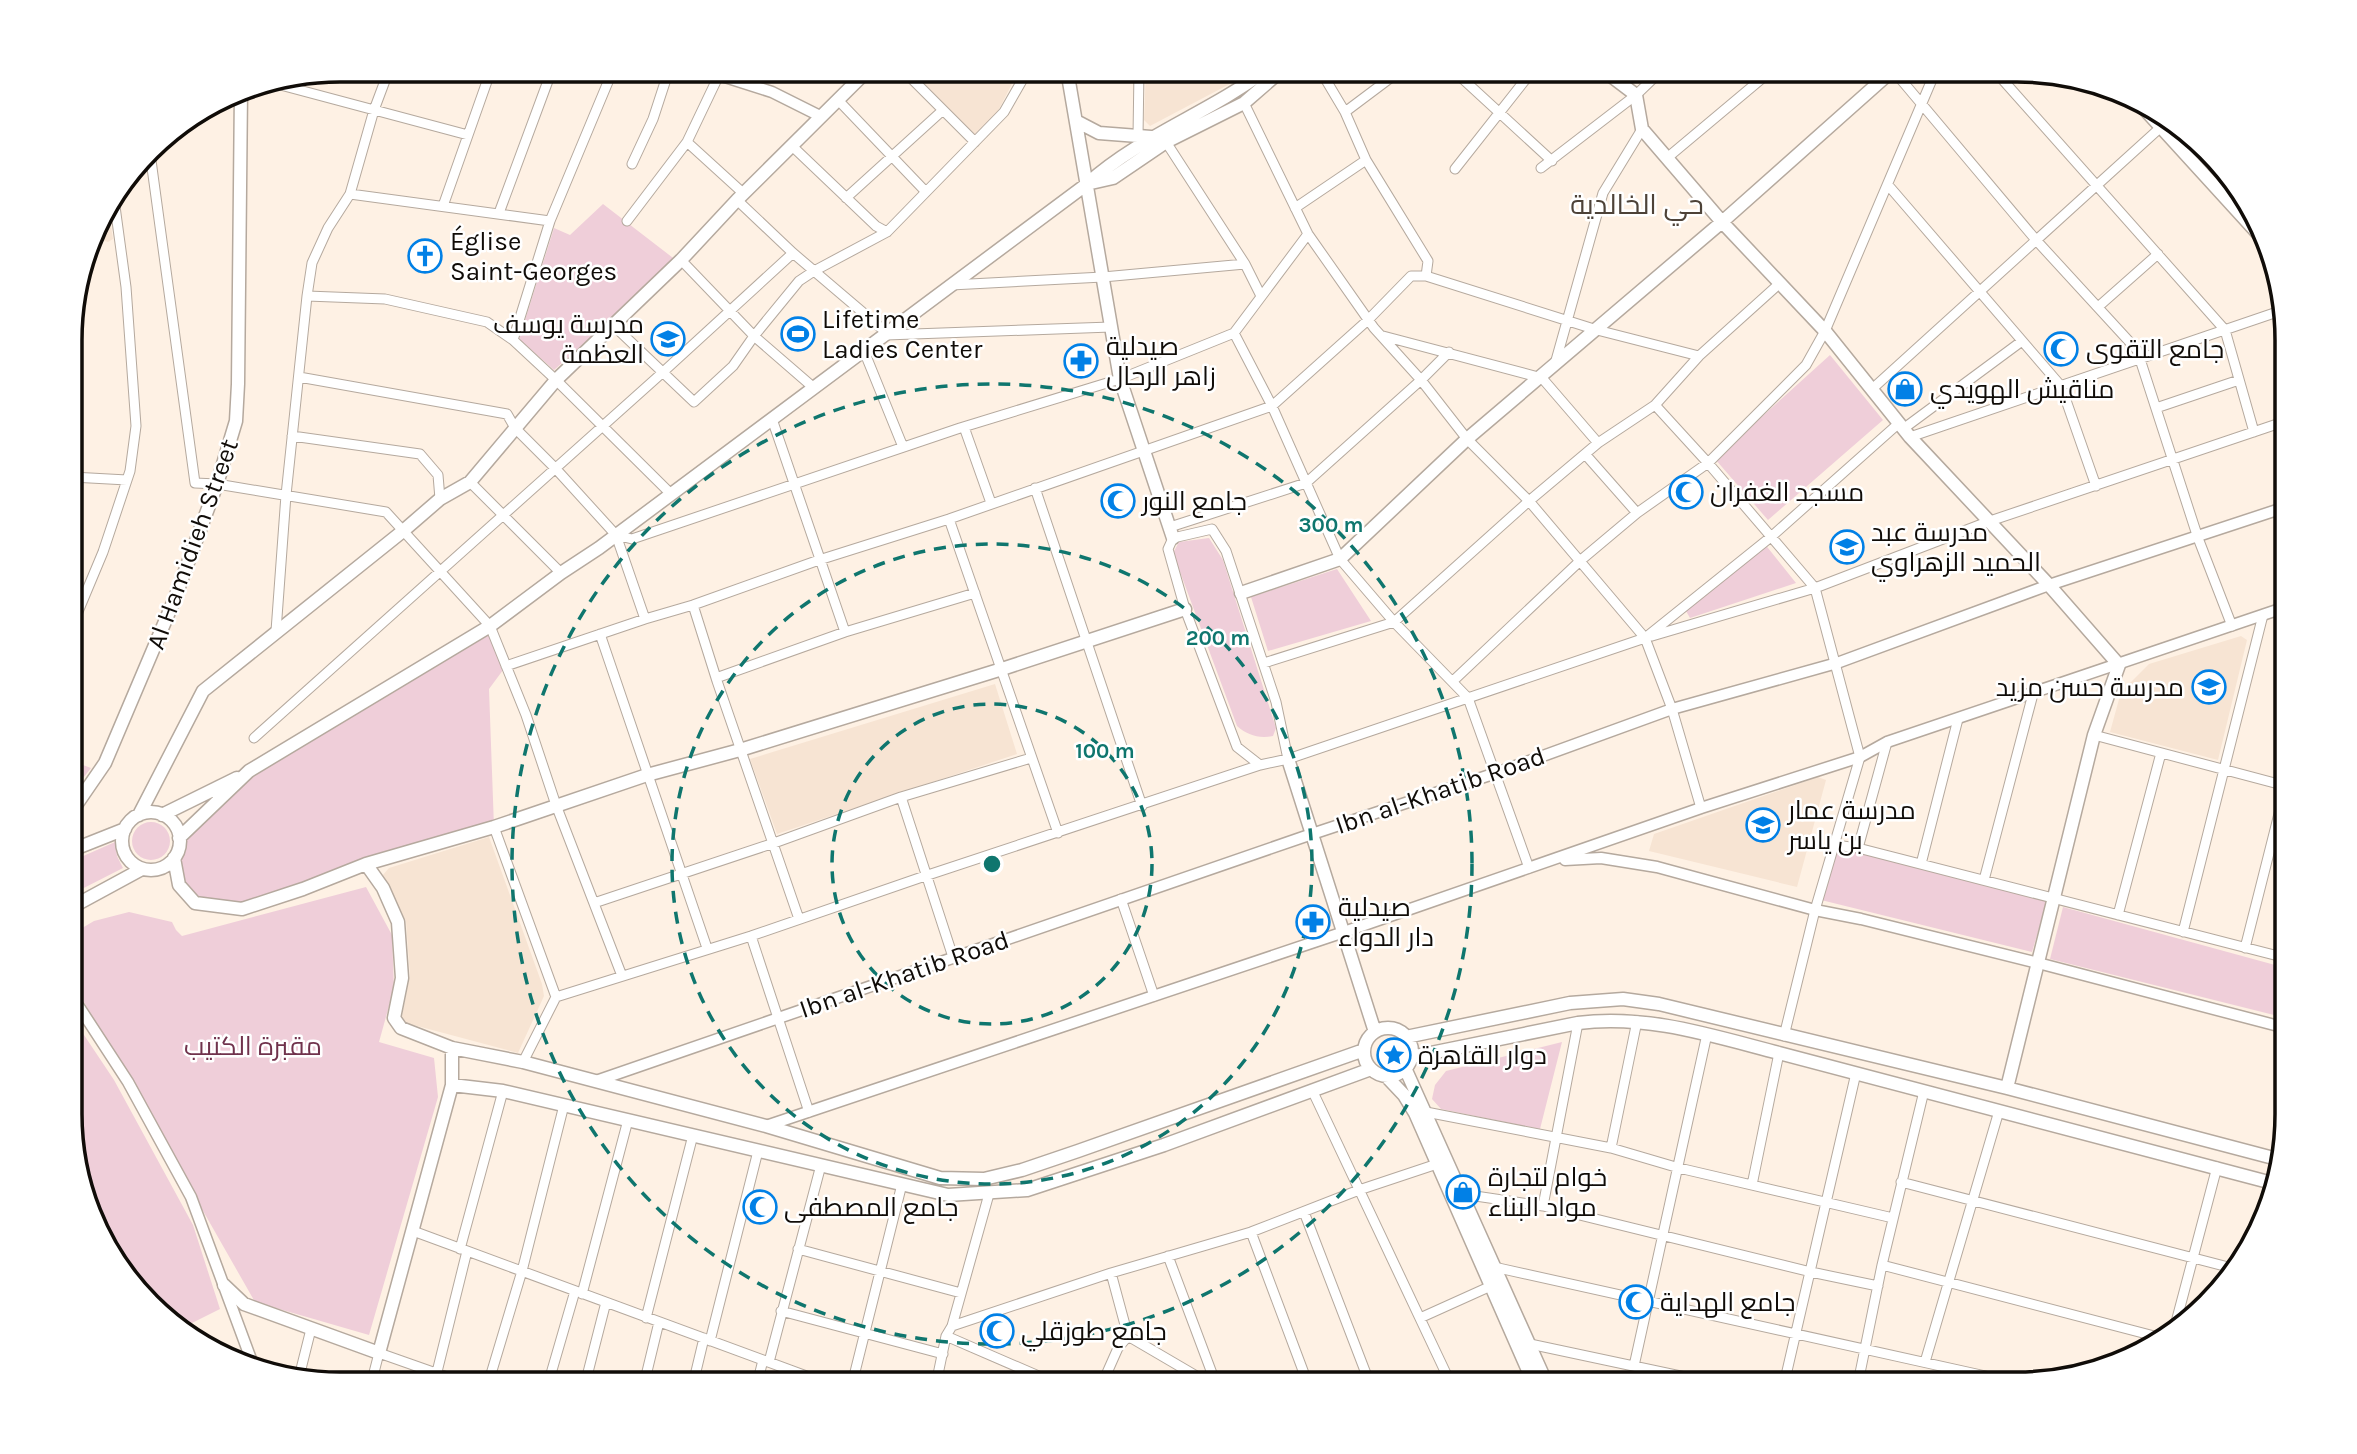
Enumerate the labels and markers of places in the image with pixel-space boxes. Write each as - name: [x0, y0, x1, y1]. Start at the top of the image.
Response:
- place label: Église Saint-Georges: [450, 225, 617, 287]
- church icon: Église Saint-Georges: [406, 237, 444, 275]
- place label: Lifetime Ladies Center: [822, 304, 983, 365]
- place label: مدرسة يوسف العظمة: [493, 309, 644, 370]
- sports icon: Lifetime Ladies Center: [779, 315, 817, 353]
- school or university icon: مدرسة يوسف العظمة: [649, 320, 687, 358]
- mosque icon: جامع التقوى: [2042, 330, 2080, 368]
- place label: صيدلية زاهر الرحال: [1106, 331, 1216, 392]
- place label: جامع التقوى: [2086, 334, 2224, 366]
- pharmacy icon: صيدلية زاهر الرحال: [1062, 342, 1100, 380]
- shop icon: مناقيش الهويدي: [1886, 370, 1924, 408]
- place label: مناقيش الهويدي: [1930, 374, 2115, 409]
- mosque icon: مسجد الغفران: [1667, 473, 1705, 511]
- place label: مسجد الغفران: [1710, 477, 1864, 508]
- mosque icon: جامع النور: [1099, 482, 1137, 520]
- place label: جامع النور: [1140, 486, 1247, 518]
- place label: مدرسة عبد الحميد الزهراوي: [1871, 517, 2041, 582]
- school or university icon: مدرسة عبد الحميد الزهراوي: [1828, 528, 1866, 566]
- school or university icon: مدرسة حسن مزيد: [2190, 668, 2228, 706]
- place label: مدرسة حسن مزيد: [1996, 672, 2184, 703]
- place label: مدرسة عمار بن ياسر: [1786, 795, 1916, 856]
- school or university icon: مدرسة عمار بن ياسر: [1744, 806, 1782, 844]
- centre of rings: [980, 852, 1004, 876]
- place label: صيدلية دار الدواء: [1338, 892, 1434, 953]
- pharmacy icon: صيدلية دار الدواء: [1294, 903, 1332, 941]
- place icon: دوار القاهرة: [1375, 1036, 1413, 1074]
- place label: دوار القاهرة: [1418, 1040, 1547, 1071]
- place label: خوام لتجارة مواد البناء: [1488, 1162, 1607, 1223]
- shop icon: خوام لتجارة مواد البناء: [1444, 1173, 1482, 1211]
- mosque icon: جامع المصطفى: [741, 1188, 779, 1226]
- place label: جامع المصطفى: [784, 1192, 958, 1224]
- mosque icon: جامع الهداية: [1617, 1283, 1655, 1321]
- place label: جامع الهداية: [1660, 1287, 1796, 1319]
- mosque icon: جامع طوزقلي: [978, 1312, 1016, 1350]
- place label: جامع طوزقلي: [1021, 1316, 1167, 1352]

